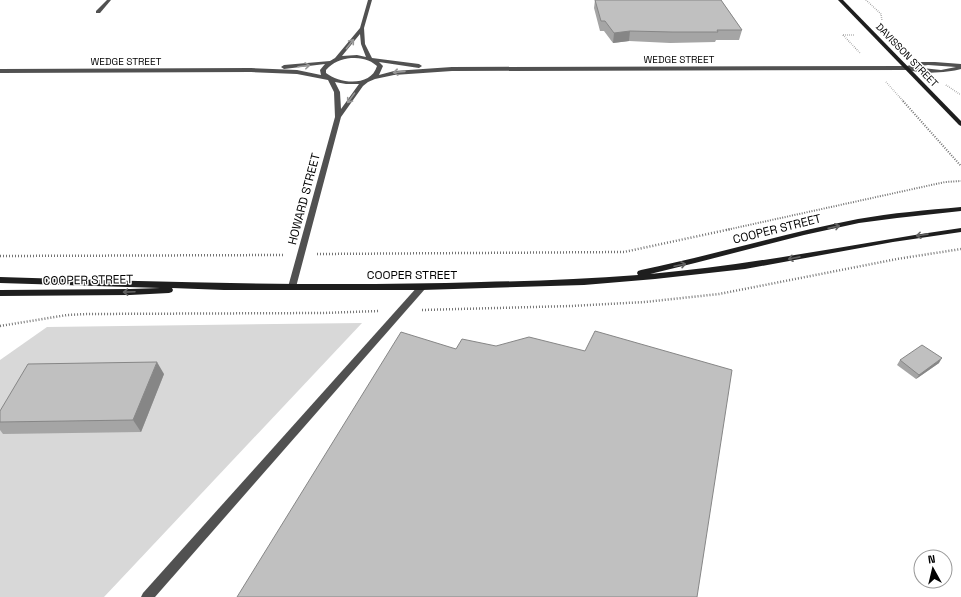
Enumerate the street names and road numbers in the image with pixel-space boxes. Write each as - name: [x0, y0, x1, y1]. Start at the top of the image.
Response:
- street label: DAVISSON STREET: [873, 20, 941, 90]
- street label: WEDGE STREET: [644, 53, 715, 66]
- street label: WEDGE STREET: [91, 55, 162, 68]
- street label: HOWARD STREET: [284, 151, 324, 247]
- street label: COOPER STREET: [731, 210, 823, 248]
- street label: COOPER STREET: [367, 267, 457, 283]
- street label: COOPER STREET: [43, 271, 133, 289]

